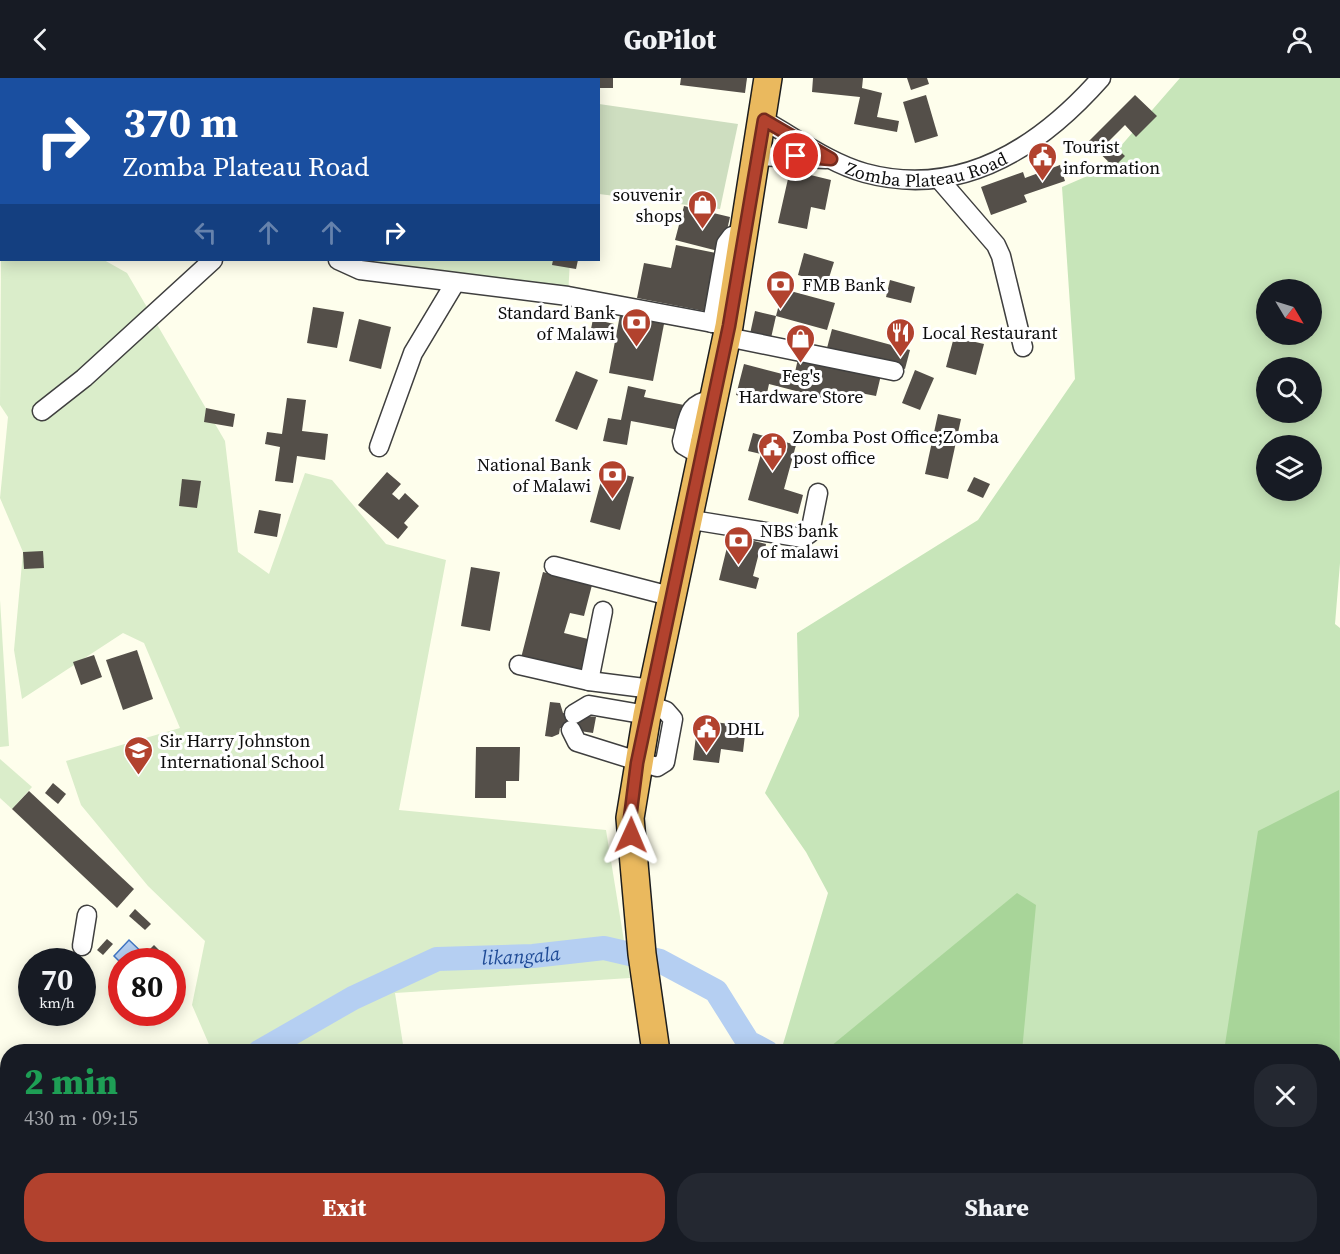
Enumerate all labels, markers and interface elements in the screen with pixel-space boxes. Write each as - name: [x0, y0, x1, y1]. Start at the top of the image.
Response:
- text: GoPilot: [624, 21, 716, 58]
- icon: back: [24, 23, 57, 56]
- icon: person: [1283, 23, 1316, 56]
- text: 370 m: [123, 93, 238, 151]
- icon: right: [24, 102, 102, 180]
- pin: [770, 130, 821, 181]
- place label: Tourist information: [1063, 134, 1160, 180]
- icon: arrive: [779, 139, 812, 172]
- public building icon: Tourist information: [1026, 140, 1058, 182]
- street label: Zomba Plateau Road: [842, 145, 1011, 192]
- text: Zomba Plateau Road: [123, 148, 369, 185]
- place label: souvenir shops: [613, 182, 682, 228]
- shop icon: souvenir shops: [687, 188, 719, 230]
- icon: left: [189, 216, 222, 249]
- icon: ahead: [252, 216, 285, 249]
- icon: ahead: [315, 216, 348, 249]
- icon: right: [378, 216, 411, 249]
- bank icon: FMB Bank: [765, 268, 797, 310]
- place label: FMB Bank: [802, 272, 885, 297]
- north arrow: [1256, 279, 1322, 345]
- map controls: [1256, 279, 1322, 501]
- place label: Standard Bank of Malawi: [498, 300, 615, 346]
- bank icon: Standard Bank of Malawi: [620, 306, 652, 348]
- restaurant icon: Local Restaurant: [885, 316, 917, 358]
- place label: Local Restaurant: [922, 320, 1057, 345]
- shop icon: Feg's Hardware Store: [785, 322, 817, 364]
- button: search: [1256, 357, 1322, 423]
- place label: Feg's Hardware Store: [738, 363, 864, 409]
- place label: Zomba Post Office;Zomba post office: [793, 424, 1000, 470]
- public building icon: Zomba Post Office;Zomba post office: [756, 430, 788, 472]
- button: layers: [1256, 435, 1322, 501]
- place label: National Bank of Malawi: [477, 452, 591, 498]
- bank icon: National Bank of Malawi: [596, 458, 628, 500]
- place label: NBS bank of malawi: [760, 518, 839, 564]
- bank icon: NBS bank of malawi: [723, 524, 755, 566]
- public building icon: DHL: [690, 712, 722, 754]
- place label: DHL: [727, 716, 764, 741]
- place label: Sir Harry Johnston International School: [160, 728, 325, 774]
- school or university icon: Sir Harry Johnston International School: [123, 734, 155, 776]
- position arrow: [599, 803, 663, 867]
- water label: likangala: [481, 939, 562, 972]
- speed limit sign: 80: [108, 948, 186, 1026]
- text: 70: [41, 959, 73, 1000]
- text: km/h: [39, 992, 75, 1013]
- text: 2 min: [24, 1057, 118, 1106]
- button: close: [1254, 1064, 1317, 1127]
- text: 430 m · 09:15: [24, 1104, 138, 1132]
- button: Exit: [24, 1173, 665, 1242]
- button: Share: [677, 1173, 1317, 1242]

